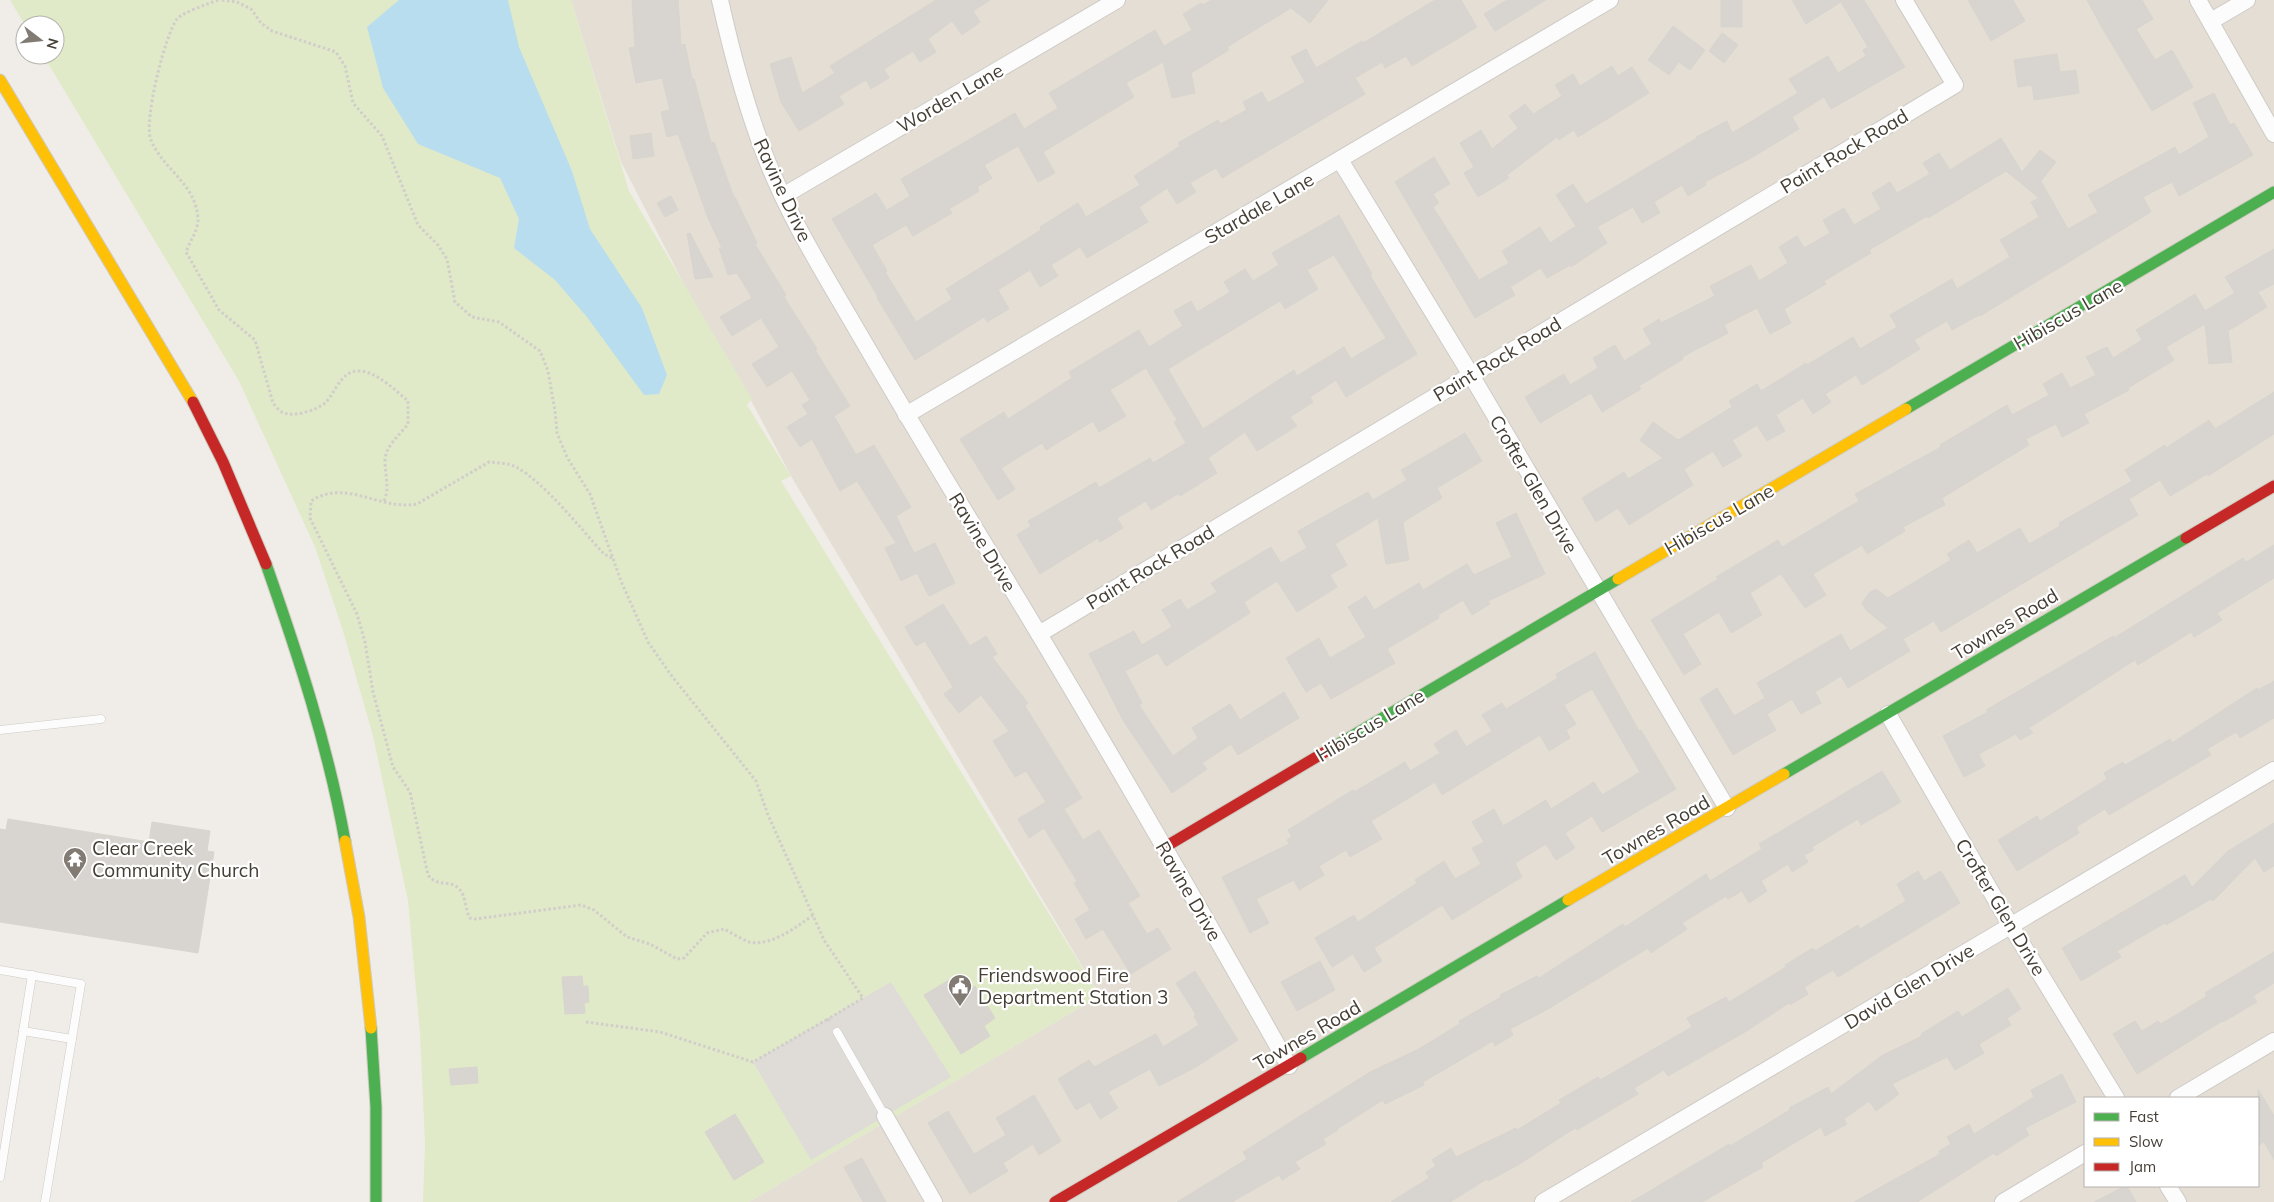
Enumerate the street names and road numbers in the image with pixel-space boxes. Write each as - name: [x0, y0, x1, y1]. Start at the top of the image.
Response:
- street label: Worden Lane: [893, 58, 1007, 138]
- street label: Paint Rock Road: [1776, 103, 1912, 199]
- street label: Ravine Drive: [749, 134, 817, 246]
- street label: Stardale Lane: [1200, 167, 1318, 249]
- street label: Hibiscus Lane: [2009, 273, 2127, 355]
- street label: Paint Rock Road: [1429, 311, 1565, 407]
- street label: Crofter Glen Drive: [1485, 410, 1583, 558]
- street label: Hibiscus Lane: [1660, 478, 1778, 560]
- street label: Ravine Drive: [944, 488, 1022, 596]
- street label: Paint Rock Road: [1082, 519, 1218, 615]
- street label: Townes Road: [1948, 583, 2062, 665]
- street label: Hibiscus Lane: [1311, 683, 1429, 767]
- street label: Townes Road: [1598, 790, 1714, 870]
- street label: Crofter Glen Drive: [1951, 834, 2051, 980]
- street label: Ravine Drive: [1151, 837, 1227, 945]
- street label: David Glen Drive: [1840, 938, 1978, 1034]
- street label: Townes Road: [1249, 995, 1365, 1075]

